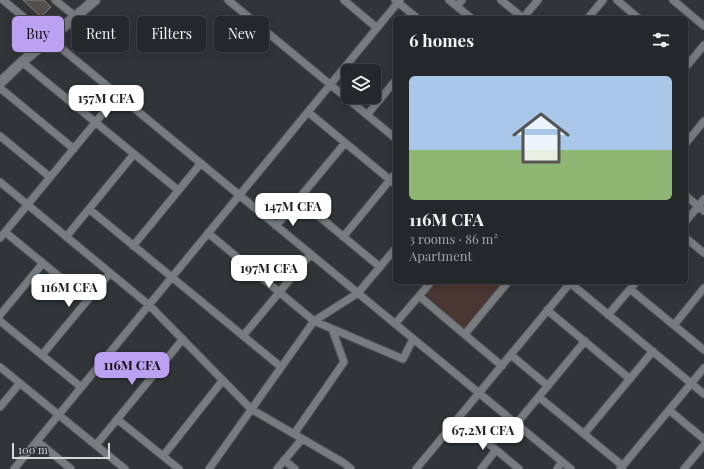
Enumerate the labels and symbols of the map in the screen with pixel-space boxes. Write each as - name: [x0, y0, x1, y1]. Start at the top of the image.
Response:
- pin: 157M CFA: [65, 85, 147, 119]
- pin: 147M CFA: [252, 193, 334, 227]
- pin: 197M CFA: [228, 255, 310, 289]
- pin: 116M CFA: [28, 274, 110, 308]
- pin: 116M CFA: [91, 352, 173, 386]
- pin: 67.2M CFA: [437, 417, 529, 451]
- scale bar: [12, 441, 110, 460]

